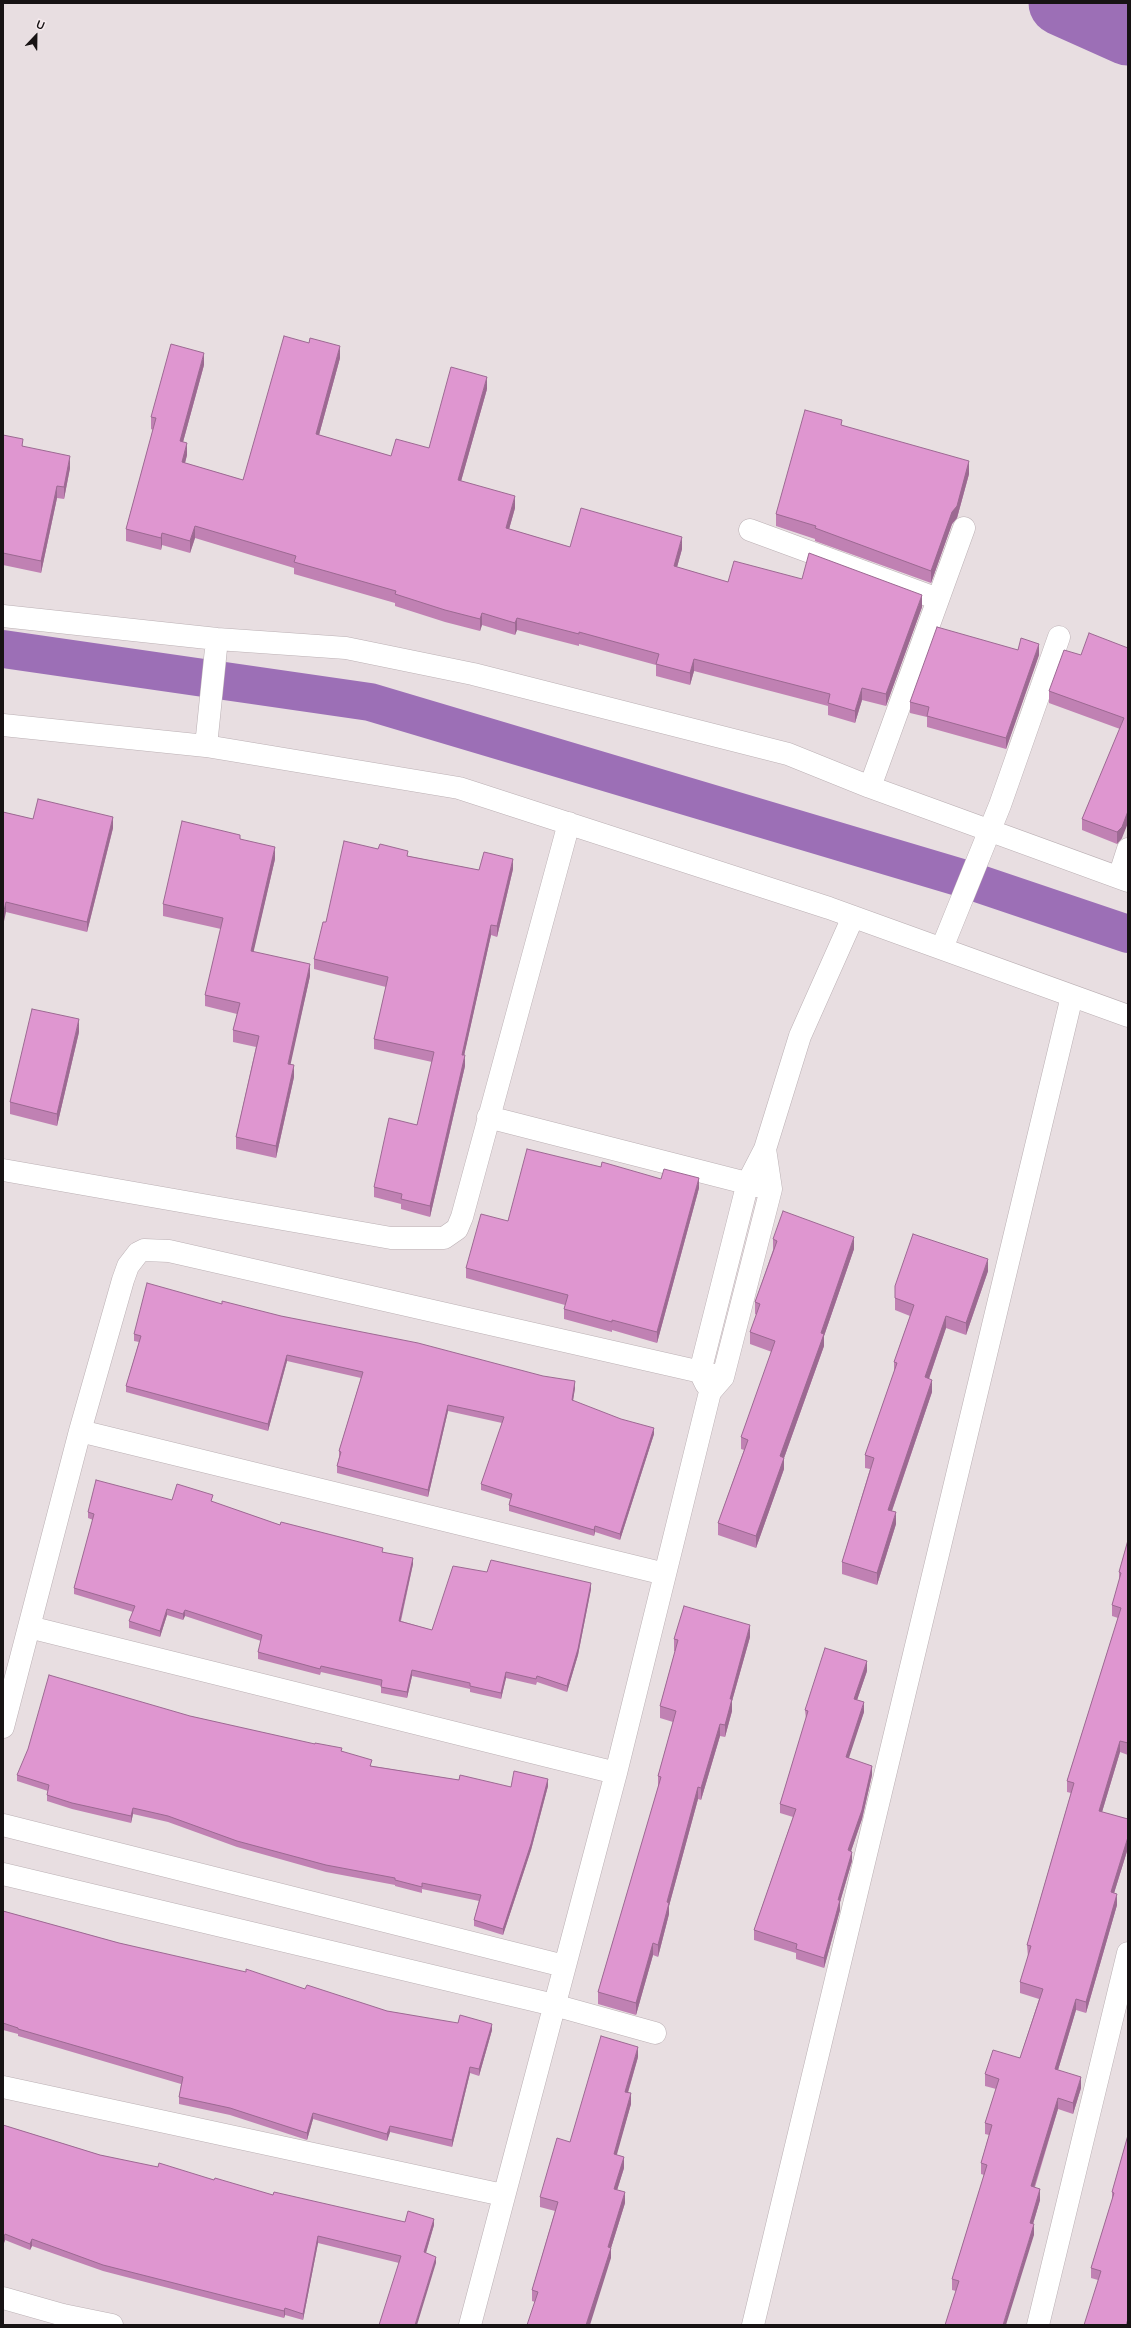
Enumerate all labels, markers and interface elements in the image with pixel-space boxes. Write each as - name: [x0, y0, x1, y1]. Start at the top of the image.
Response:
- north arrow: [16, 16, 56, 56]
- text: U: [34, 17, 47, 33]

